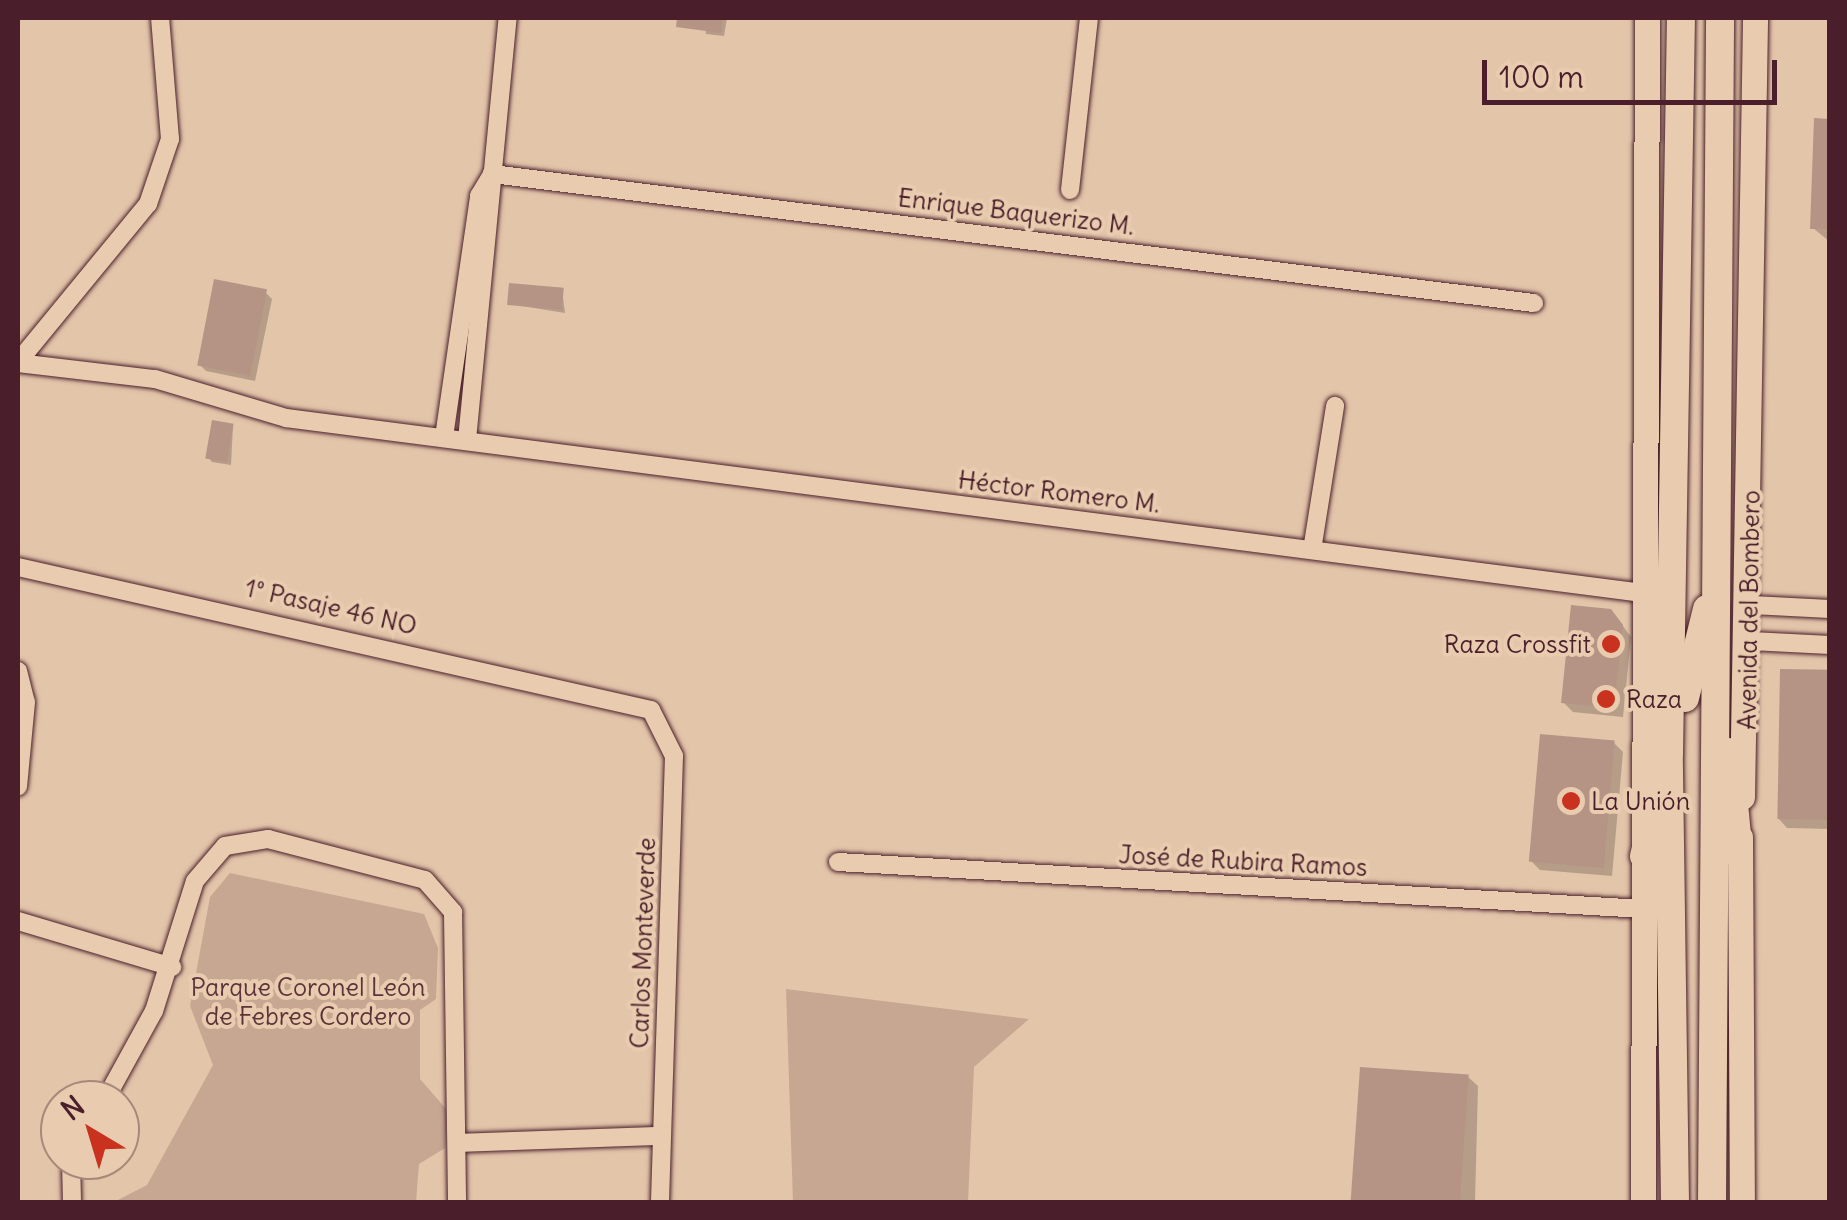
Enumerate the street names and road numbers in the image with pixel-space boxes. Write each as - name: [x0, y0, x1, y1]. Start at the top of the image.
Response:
- street label: Enrique Baquerizo M.: [896, 183, 1136, 241]
- street label: Héctor Romero M.: [956, 465, 1162, 519]
- street label: Avenida del Bombero: [1732, 490, 1766, 730]
- street label: 1° Pasaje 46 NO: [242, 573, 420, 641]
- street label: Carlos Monteverde: [624, 837, 662, 1049]
- street label: José de Rubira Ramos: [1118, 840, 1368, 882]

